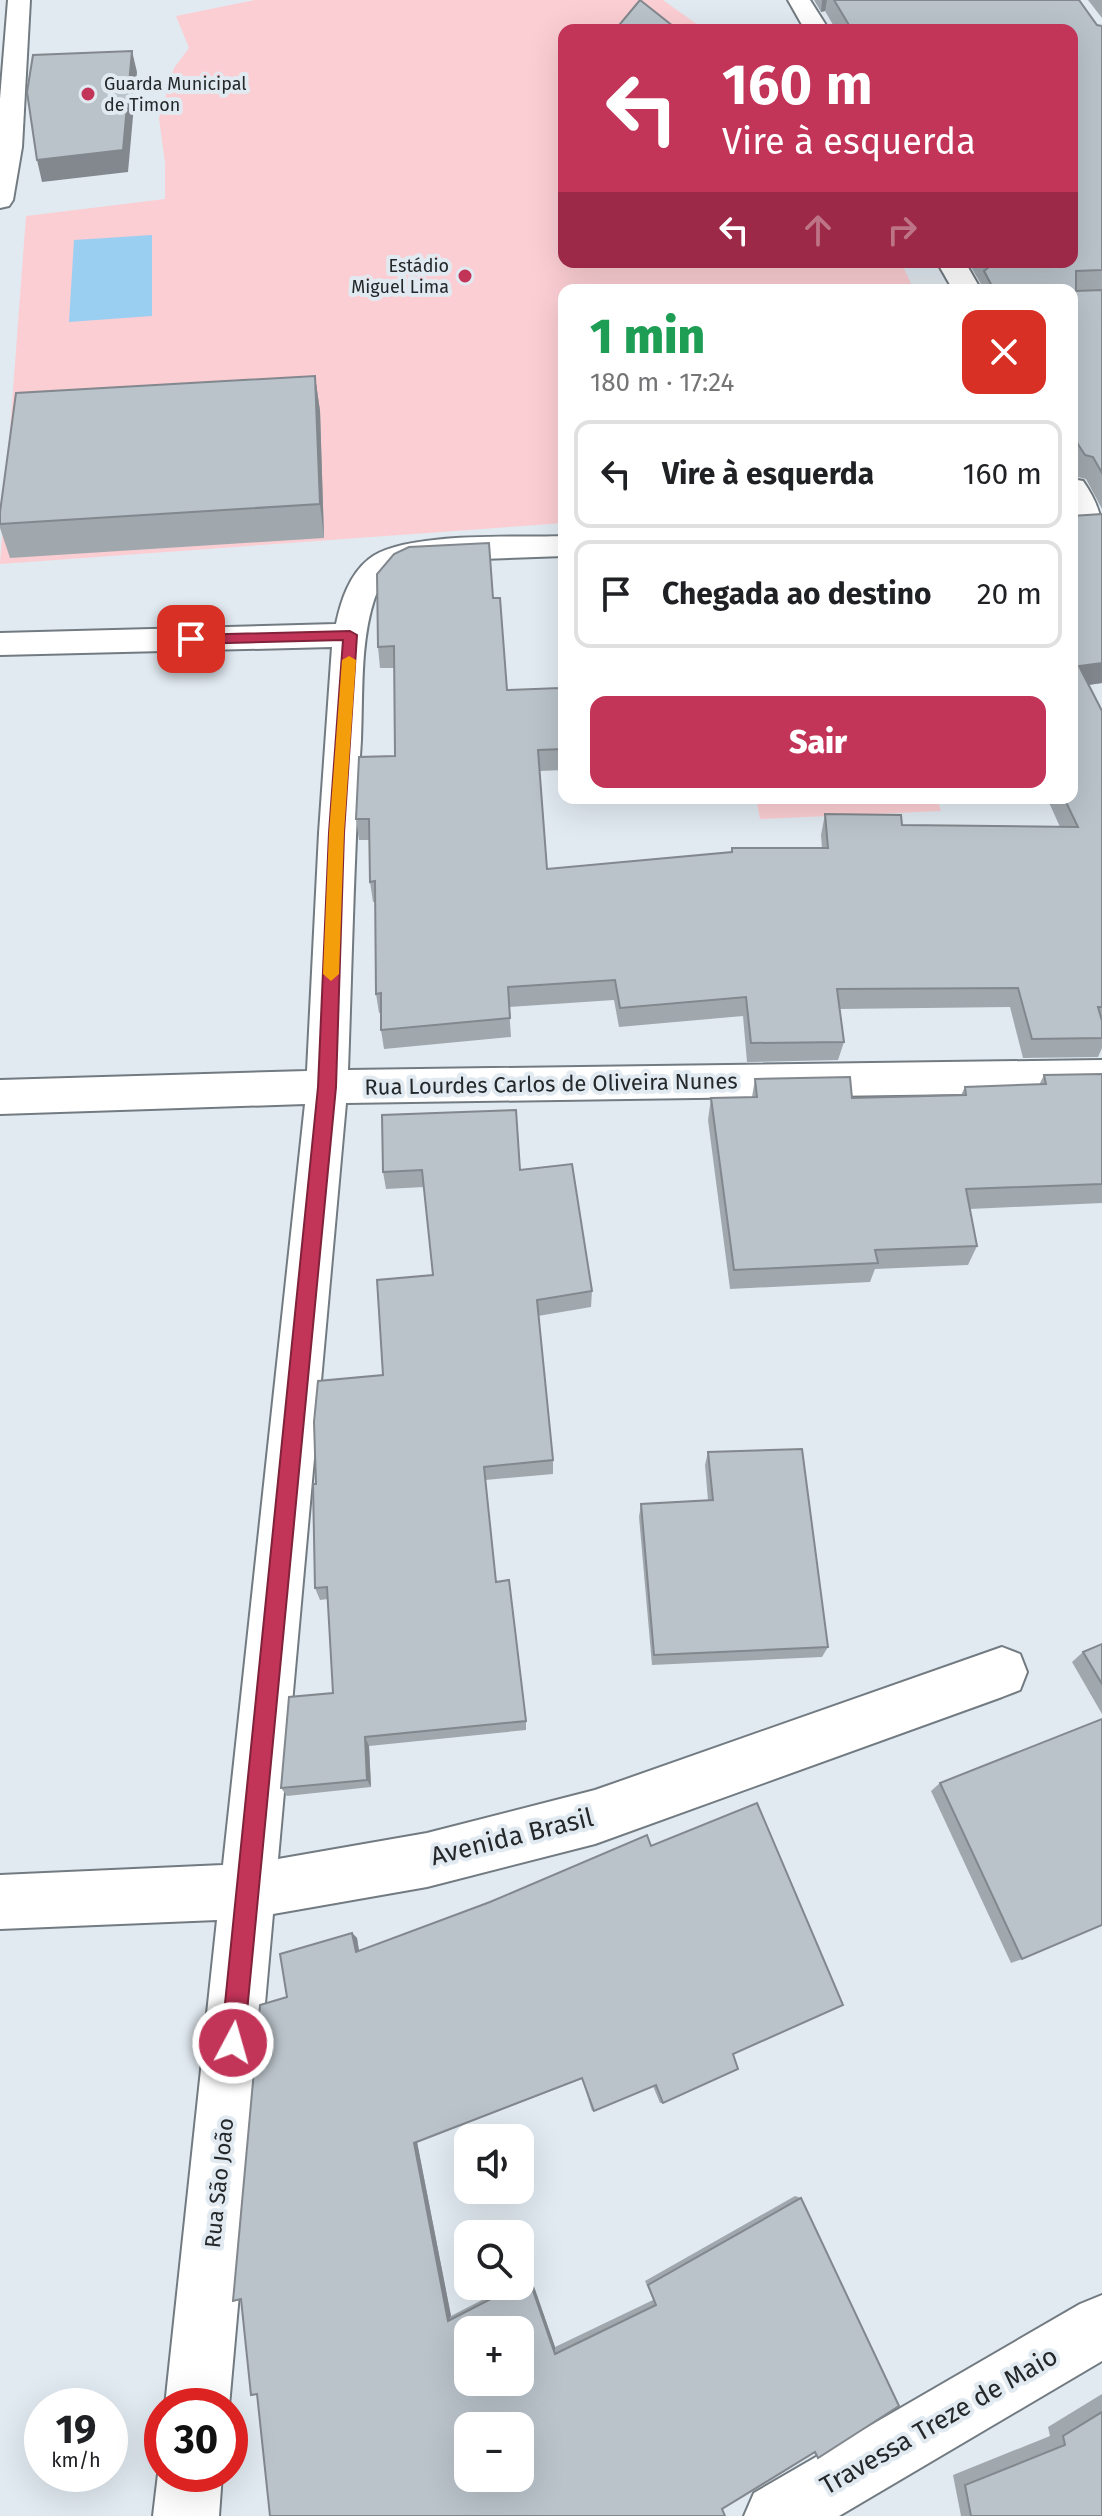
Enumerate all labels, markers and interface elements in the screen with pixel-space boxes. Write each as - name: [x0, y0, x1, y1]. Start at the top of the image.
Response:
- text: 160 m: [722, 52, 873, 119]
- icon: left: [590, 56, 694, 160]
- place label: Guarda Municipal de Timon: [104, 73, 247, 116]
- marker: Guarda Municipal de Timon: [79, 85, 97, 103]
- text: Vire à esquerda: [722, 120, 976, 164]
- icon: left: [712, 208, 756, 252]
- icon: ahead: [796, 208, 840, 252]
- icon: right: [880, 208, 924, 252]
- place label: Estádio Miguel Lima: [351, 255, 449, 298]
- marker: Estádio Miguel Lima: [456, 267, 474, 285]
- text: 1 min: [590, 308, 705, 366]
- button: close: [962, 310, 1046, 394]
- text: 180 m · 17:24: [590, 367, 734, 398]
- icon: left: [594, 452, 638, 496]
- text: Vire à esquerda: [662, 456, 874, 492]
- text: 160 m: [963, 456, 1042, 492]
- icon: arrive: [594, 572, 638, 616]
- text: Chegada ao destino: [662, 576, 932, 612]
- text: 20 m: [977, 576, 1042, 612]
- pin: [157, 605, 225, 673]
- icon: arrive: [169, 617, 213, 661]
- button: Sair: [590, 696, 1046, 788]
- street label: Rua Lourdes Carlos de Oliveira Nunes: [364, 1067, 738, 1101]
- street label: Avenida Brasil: [427, 1802, 597, 1872]
- position arrow: [191, 2001, 275, 2085]
- street label: Rua São João: [199, 2117, 239, 2249]
- map controls: [454, 2124, 534, 2492]
- button: sound: [454, 2124, 534, 2204]
- button: search: [454, 2220, 534, 2300]
- button: +: [454, 2316, 534, 2396]
- street label: Travessa Treze de Maio: [815, 2340, 1063, 2502]
- speed limit sign: 30: [144, 2388, 248, 2492]
- text: 19: [56, 2406, 96, 2454]
- button: −: [454, 2412, 534, 2492]
- text: km/h: [51, 2448, 101, 2472]

